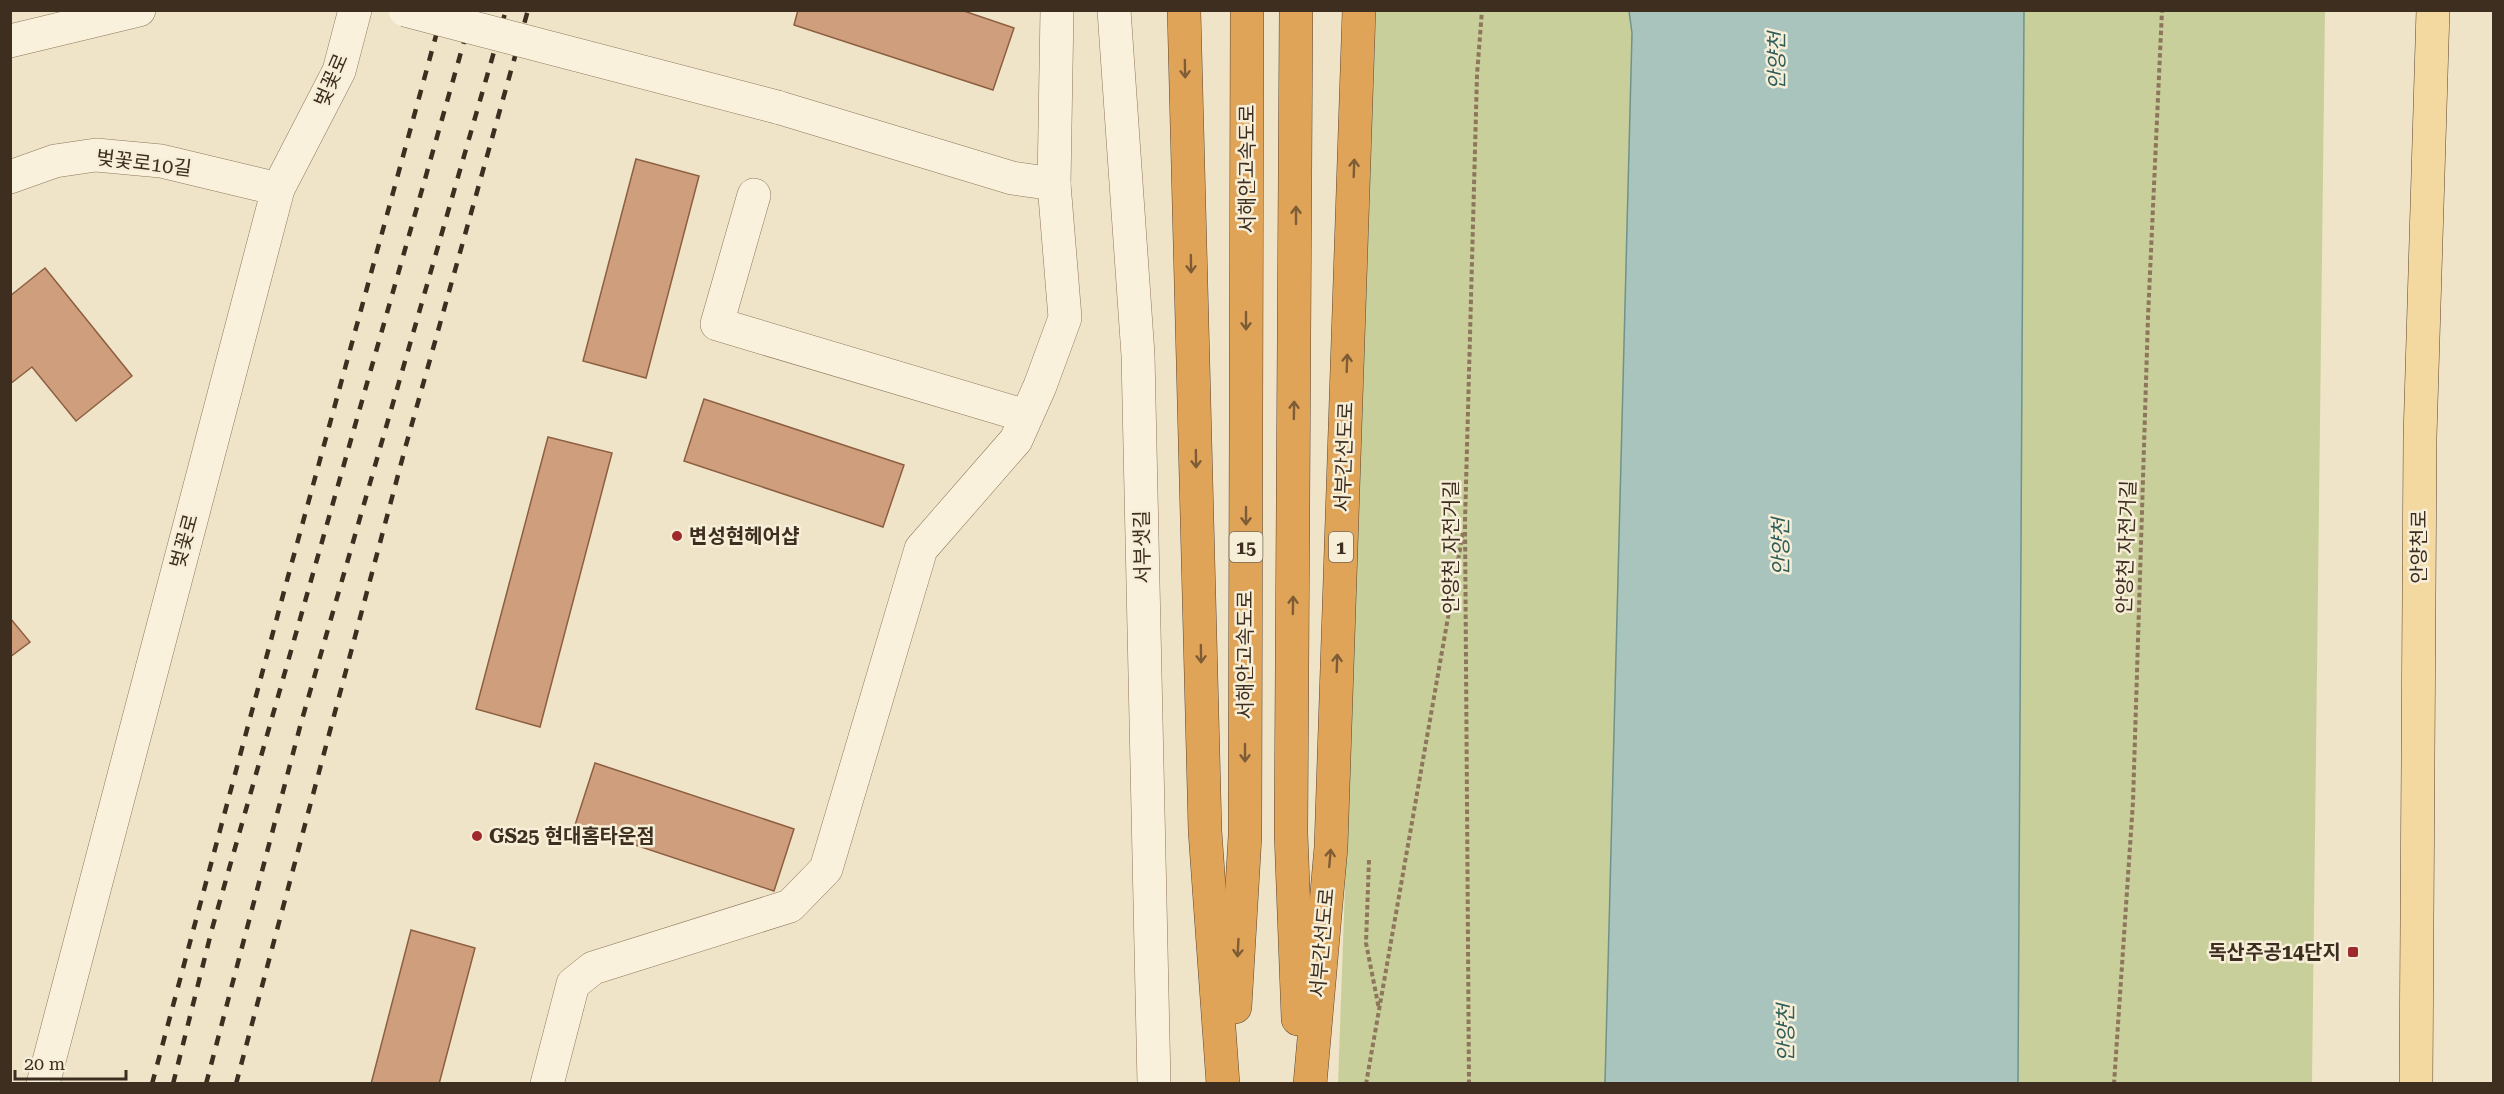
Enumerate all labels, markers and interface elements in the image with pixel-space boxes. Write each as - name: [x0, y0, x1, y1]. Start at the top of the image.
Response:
- water label: 안양천: [1765, 29, 1789, 90]
- street label: 벚꽃로: [309, 50, 353, 110]
- one-way arrow: [1180, 58, 1191, 78]
- street label: 서해안고속도로: [1235, 105, 1259, 233]
- street label: 벚꽃로10길: [95, 145, 193, 181]
- one-way arrow: [1348, 159, 1359, 179]
- one-way arrow: [1290, 206, 1302, 226]
- one-way arrow: [1185, 253, 1196, 273]
- one-way arrow: [1240, 310, 1252, 330]
- one-way arrow: [1341, 354, 1353, 374]
- one-way arrow: [1288, 401, 1300, 421]
- street label: 서부간선도로: [1330, 401, 1358, 513]
- one-way arrow: [1190, 448, 1201, 468]
- street label: 안양천 자전거길: [1439, 480, 1463, 614]
- street label: 안양천 자전거길: [2112, 480, 2140, 614]
- one-way arrow: [1240, 505, 1252, 525]
- street label: 서부샛길: [1129, 510, 1155, 584]
- street label: 안양천로: [2407, 510, 2431, 584]
- street label: 벚꽃로: [165, 511, 203, 571]
- water label: 안양천: [1769, 515, 1793, 576]
- place label: 변성현헤어샵: [689, 524, 799, 548]
- marker: 변성현헤어샵: [670, 529, 684, 543]
- road number: 15: [1230, 532, 1262, 562]
- road number: 1: [1329, 532, 1353, 562]
- street label: 서해안고속도로: [1233, 591, 1257, 719]
- one-way arrow: [1287, 596, 1299, 616]
- one-way arrow: [1195, 643, 1206, 663]
- one-way arrow: [1331, 654, 1343, 674]
- one-way arrow: [1239, 742, 1251, 762]
- place label: GS25 현대홈타운점: [489, 824, 655, 848]
- marker: GS25 현대홈타운점: [470, 829, 484, 843]
- one-way arrow: [1325, 848, 1336, 868]
- street label: 서부간선도로: [1305, 887, 1339, 999]
- one-way arrow: [1233, 937, 1244, 957]
- place label: 독산주공14단지: [2208, 940, 2341, 964]
- marker: 독산주공14단지: [2346, 945, 2360, 959]
- water label: 안양천: [1774, 1001, 1798, 1062]
- scale bar: [15, 1043, 126, 1081]
- text: 20 m: [24, 1053, 65, 1074]

